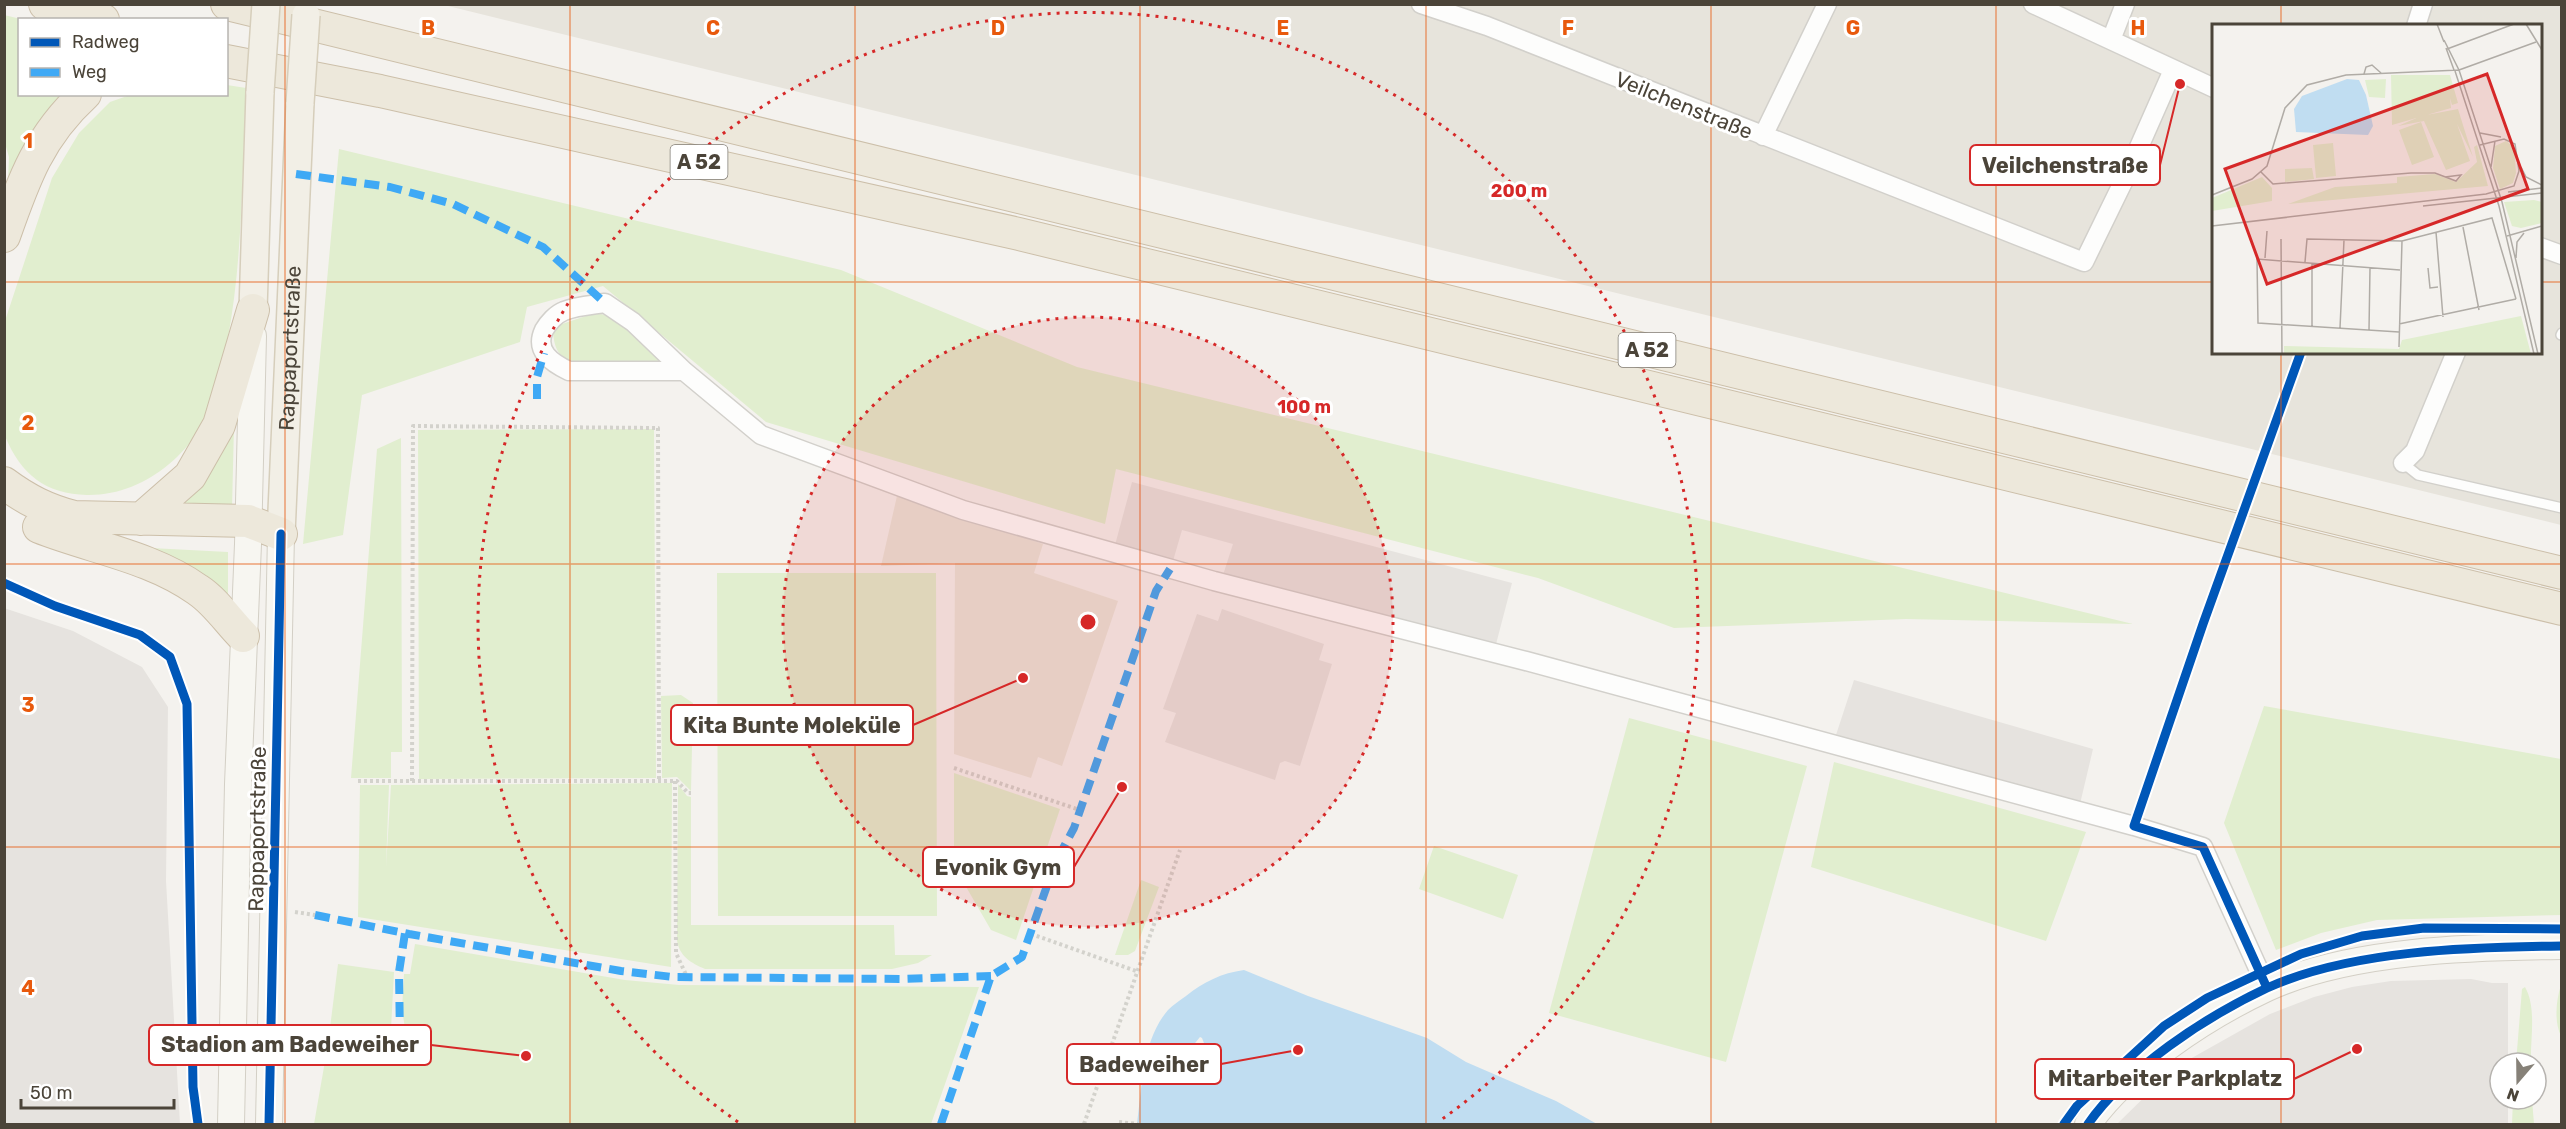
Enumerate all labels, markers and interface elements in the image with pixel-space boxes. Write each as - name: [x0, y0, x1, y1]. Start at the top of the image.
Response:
- text: B: [421, 16, 435, 40]
- text: C: [706, 16, 720, 40]
- text: D: [991, 16, 1005, 40]
- text: E: [1277, 16, 1289, 40]
- text: F: [1562, 16, 1574, 40]
- text: G: [1846, 16, 1860, 40]
- text: H: [2131, 16, 2145, 40]
- legend: [18, 18, 228, 96]
- inset map: [2212, 24, 2542, 354]
- text: Radweg: [72, 31, 139, 53]
- text: Weg: [72, 61, 107, 83]
- street label: Veilchenstraße: [1612, 66, 1756, 144]
- text: 1: [23, 129, 33, 153]
- road number: A 52: [670, 145, 728, 179]
- callout: Veilchenstraße: [1970, 145, 2160, 185]
- text: Veilchenstraße: [1982, 152, 2148, 179]
- text: 200 m: [1491, 180, 1547, 202]
- street label: Rappaportstraße: [273, 265, 305, 431]
- road number: A 52: [1618, 333, 1676, 367]
- text: 100 m: [1277, 396, 1331, 418]
- text: 2: [22, 411, 35, 435]
- centre of rings: [1078, 612, 1098, 632]
- text: 3: [21, 693, 35, 717]
- callout: Kita Bunte Moleküle: [671, 705, 913, 745]
- text: Kita Bunte Moleküle: [683, 712, 901, 739]
- street label: Rappaportstraße: [243, 746, 271, 912]
- callout: Evonik Gym: [923, 847, 1074, 887]
- text: Evonik Gym: [934, 854, 1062, 881]
- text: 4: [21, 976, 35, 1000]
- callout: Stadion am Badeweiher: [149, 1025, 431, 1065]
- text: Stadion am Badeweiher: [161, 1031, 419, 1058]
- callout: Badeweiher: [1067, 1044, 1221, 1084]
- text: Badeweiher: [1079, 1051, 1209, 1078]
- north arrow: [2488, 1051, 2548, 1111]
- callout: Mitarbeiter Parkplatz: [2035, 1059, 2294, 1099]
- text: Mitarbeiter Parkplatz: [2048, 1065, 2282, 1092]
- scale bar: [21, 1072, 174, 1110]
- text: 50 m: [30, 1082, 73, 1104]
- text: N: [2504, 1084, 2522, 1106]

